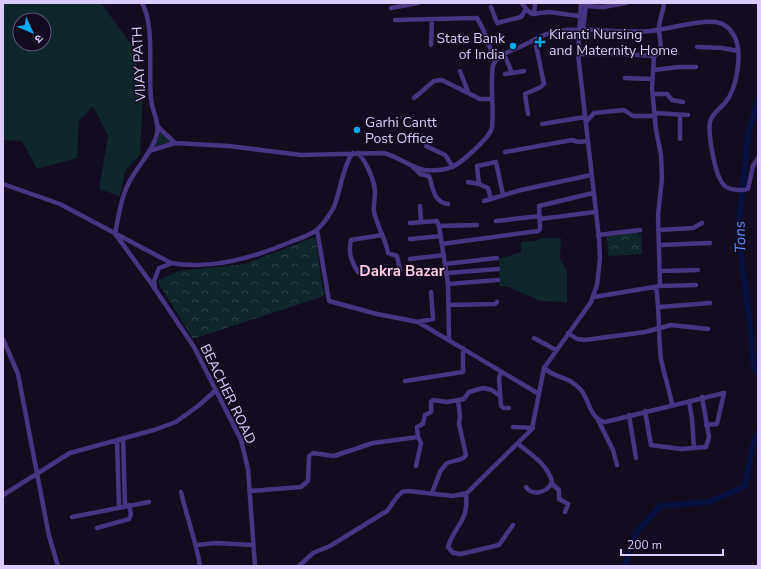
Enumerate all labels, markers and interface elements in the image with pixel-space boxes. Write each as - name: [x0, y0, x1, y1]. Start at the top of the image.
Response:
- north arrow: [12, 12, 52, 52]
- place label: Kiranti Nursing and Maternity Home: [549, 25, 678, 60]
- street label: VIJAY PATH: [128, 26, 151, 103]
- place label: State Bank of India: [436, 29, 506, 64]
- text: उ: [31, 31, 46, 47]
- marker: Kiranti Nursing and Maternity Home: [534, 36, 546, 48]
- marker: State Bank of India: [508, 41, 518, 51]
- place label: Garhi Cantt Post Office: [365, 113, 437, 148]
- marker: Garhi Cantt Post Office: [352, 125, 362, 135]
- water label: Tons: [729, 221, 751, 253]
- district label: Dakra Bazar: [359, 261, 445, 281]
- street label: BEACHER ROAD: [196, 341, 260, 447]
- scale bar: [621, 531, 723, 557]
- text: 200 m: [627, 537, 662, 553]

